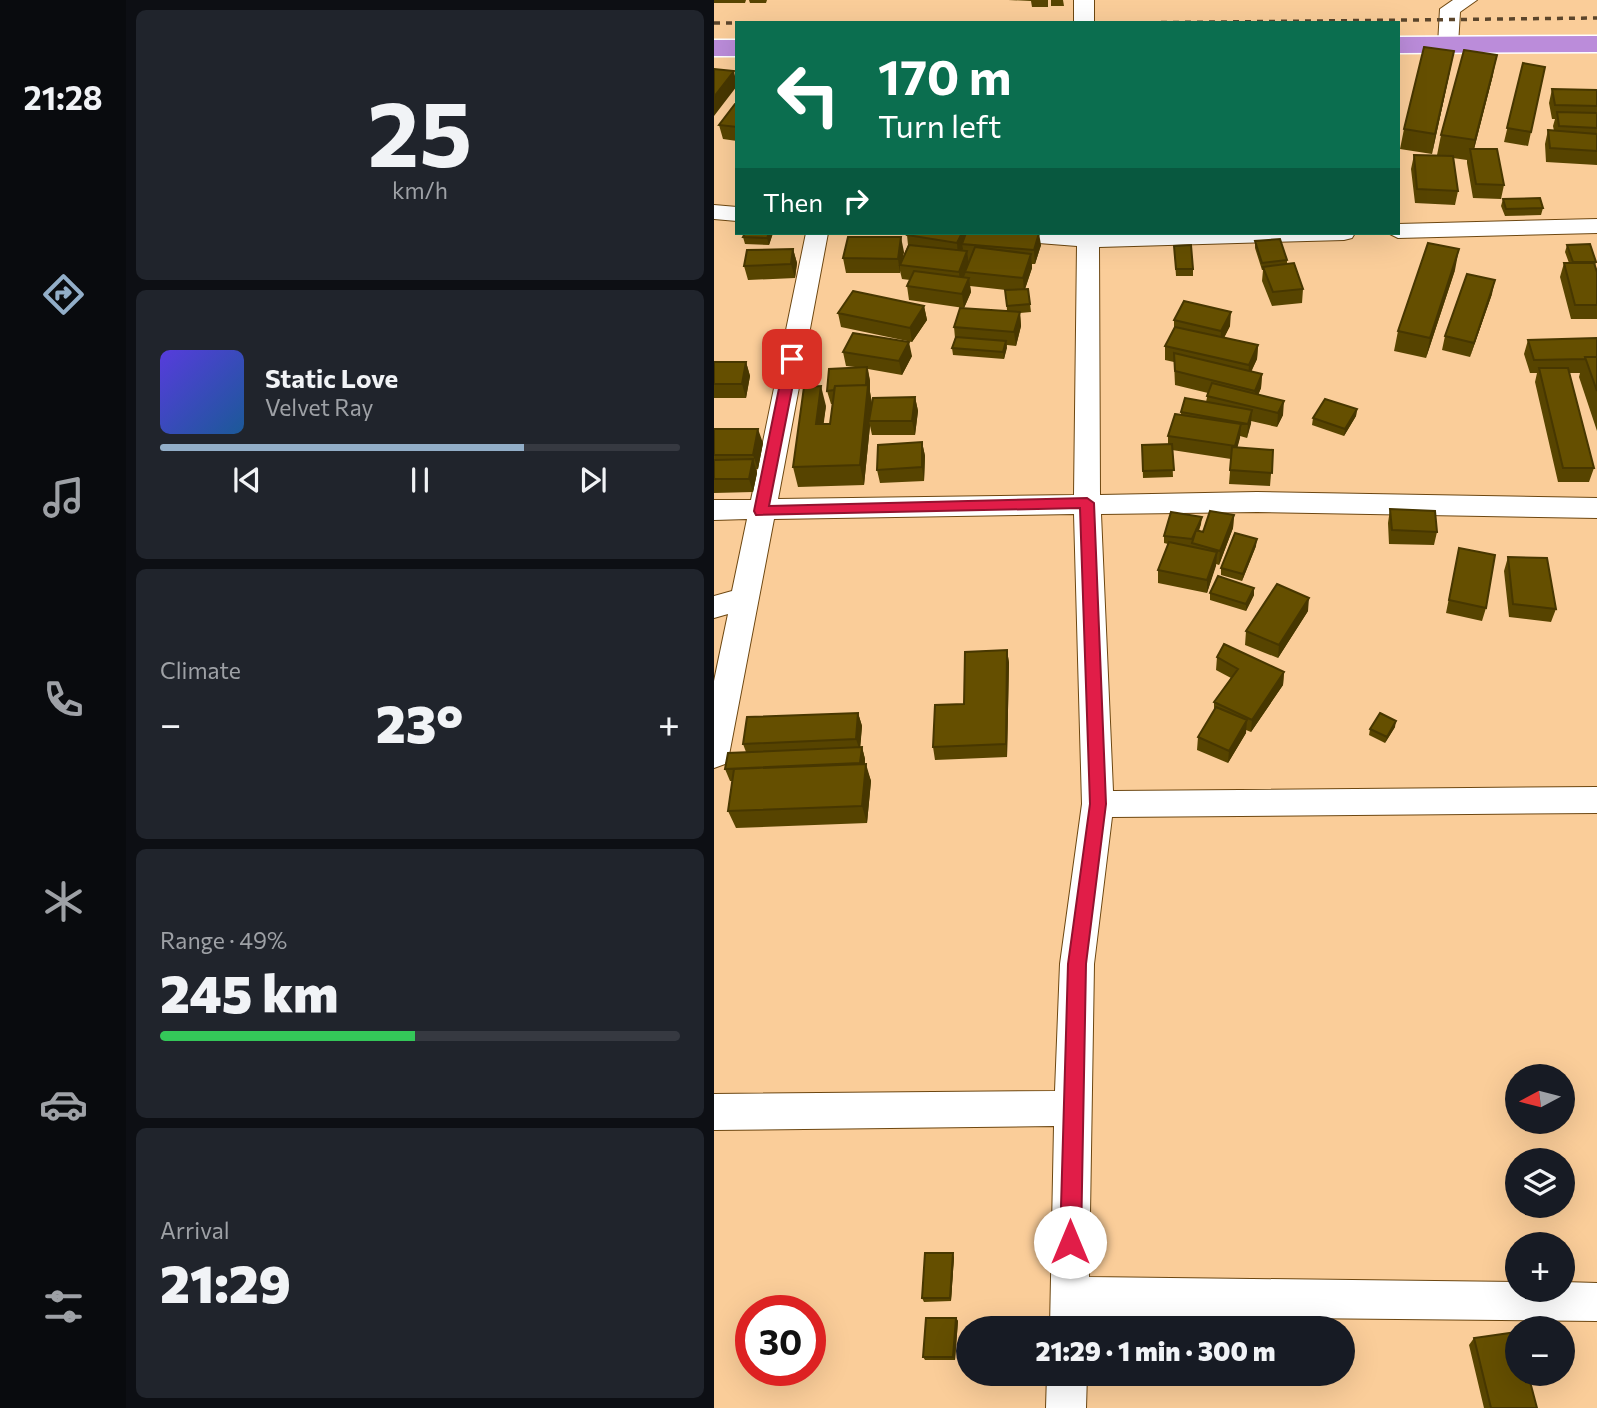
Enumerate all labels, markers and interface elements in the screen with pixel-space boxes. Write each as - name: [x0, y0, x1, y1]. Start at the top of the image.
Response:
- text: 170 m: [878, 45, 1011, 105]
- icon: left: [763, 49, 854, 140]
- text: 25: [368, 74, 472, 186]
- text: 21:28: [24, 77, 102, 117]
- text: Turn left: [878, 105, 1002, 145]
- text: km/h: [392, 176, 448, 204]
- icon: right: [837, 182, 875, 220]
- text: Then: [763, 186, 823, 217]
- icon: directions: [39, 270, 88, 319]
- pin: [762, 329, 822, 389]
- icon: arrive: [773, 340, 811, 378]
- text: Static Love: [265, 362, 398, 393]
- text: Velvet Ray: [265, 393, 373, 421]
- icon: previous: [228, 461, 266, 499]
- icon: pause: [401, 461, 439, 499]
- icon: next: [574, 461, 612, 499]
- icon: music: [39, 473, 88, 522]
- text: Climate: [160, 656, 241, 684]
- icon: phone: [39, 675, 88, 724]
- text: 23°: [376, 690, 463, 754]
- text: −: [160, 699, 182, 746]
- text: +: [658, 699, 680, 746]
- icon: climate: [39, 877, 88, 926]
- text: Range · 49%: [160, 926, 287, 954]
- text: 245 km: [160, 960, 338, 1024]
- north arrow: [1505, 1064, 1575, 1134]
- map controls: [1505, 1064, 1575, 1386]
- icon: car: [39, 1080, 88, 1129]
- button: layers: [1505, 1148, 1575, 1218]
- position arrow: [1033, 1205, 1107, 1279]
- text: Arrival: [160, 1216, 230, 1244]
- button: +: [1505, 1232, 1575, 1302]
- text: 21:29: [160, 1250, 291, 1314]
- icon: filters: [39, 1282, 88, 1331]
- speed limit sign: 30: [735, 1295, 826, 1386]
- button: −: [1505, 1316, 1575, 1386]
- text: 21:29 · 1 min · 300 m: [1035, 1335, 1276, 1366]

